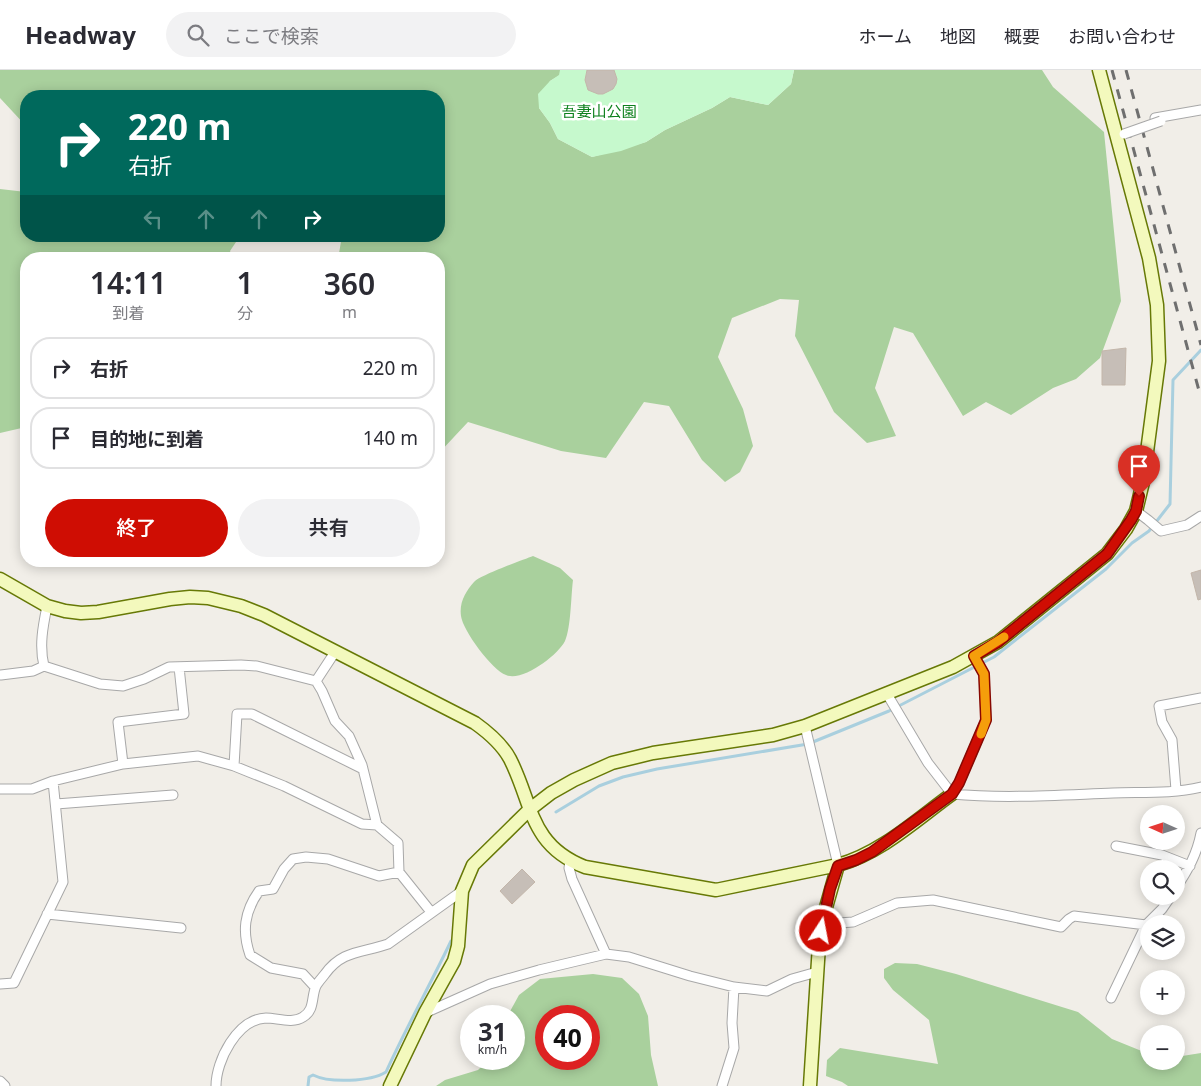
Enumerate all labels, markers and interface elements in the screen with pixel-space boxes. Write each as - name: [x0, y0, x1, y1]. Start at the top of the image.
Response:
- search box: [166, 12, 516, 57]
- text: Headway: [25, 18, 136, 51]
- icon: search: [184, 21, 212, 49]
- text: ここで検索: [224, 23, 319, 49]
- text: ホーム: [859, 24, 912, 48]
- text: 地図: [940, 24, 976, 48]
- text: 概要: [1004, 24, 1040, 48]
- text: お問い合わせ: [1068, 24, 1176, 48]
- park label: 吾妻山公園: [561, 101, 637, 121]
- text: 220 m: [128, 103, 231, 150]
- icon: right: [45, 110, 110, 175]
- text: 右折: [128, 150, 172, 180]
- icon: left: [139, 205, 167, 233]
- icon: ahead: [192, 205, 220, 233]
- icon: ahead: [245, 205, 273, 233]
- icon: right: [298, 205, 326, 233]
- text: 14:11: [90, 262, 167, 303]
- text: 1: [237, 262, 254, 303]
- text: 360: [324, 263, 375, 304]
- text: m: [342, 301, 357, 323]
- text: 到着: [112, 302, 144, 324]
- text: 分: [237, 302, 253, 324]
- icon: right: [47, 354, 75, 382]
- text: 220 m: [363, 355, 418, 381]
- text: 右折: [90, 356, 128, 382]
- icon: arrive: [47, 424, 75, 452]
- text: 140 m: [363, 425, 418, 451]
- text: 目的地に到着: [90, 426, 204, 452]
- pin: [1118, 445, 1160, 496]
- icon: arrive: [1125, 452, 1153, 480]
- button: 終了: [45, 499, 228, 557]
- button: 共有: [238, 499, 420, 557]
- north arrow: [1140, 805, 1185, 850]
- map controls: [1140, 805, 1185, 1070]
- button: search: [1140, 860, 1185, 905]
- position arrow: [794, 904, 846, 956]
- button: layers: [1140, 915, 1185, 960]
- button: +: [1140, 970, 1185, 1015]
- speed limit sign: 40: [535, 1005, 600, 1070]
- text: 31: [478, 1014, 507, 1048]
- button: −: [1140, 1025, 1185, 1070]
- text: km/h: [478, 1041, 507, 1058]

